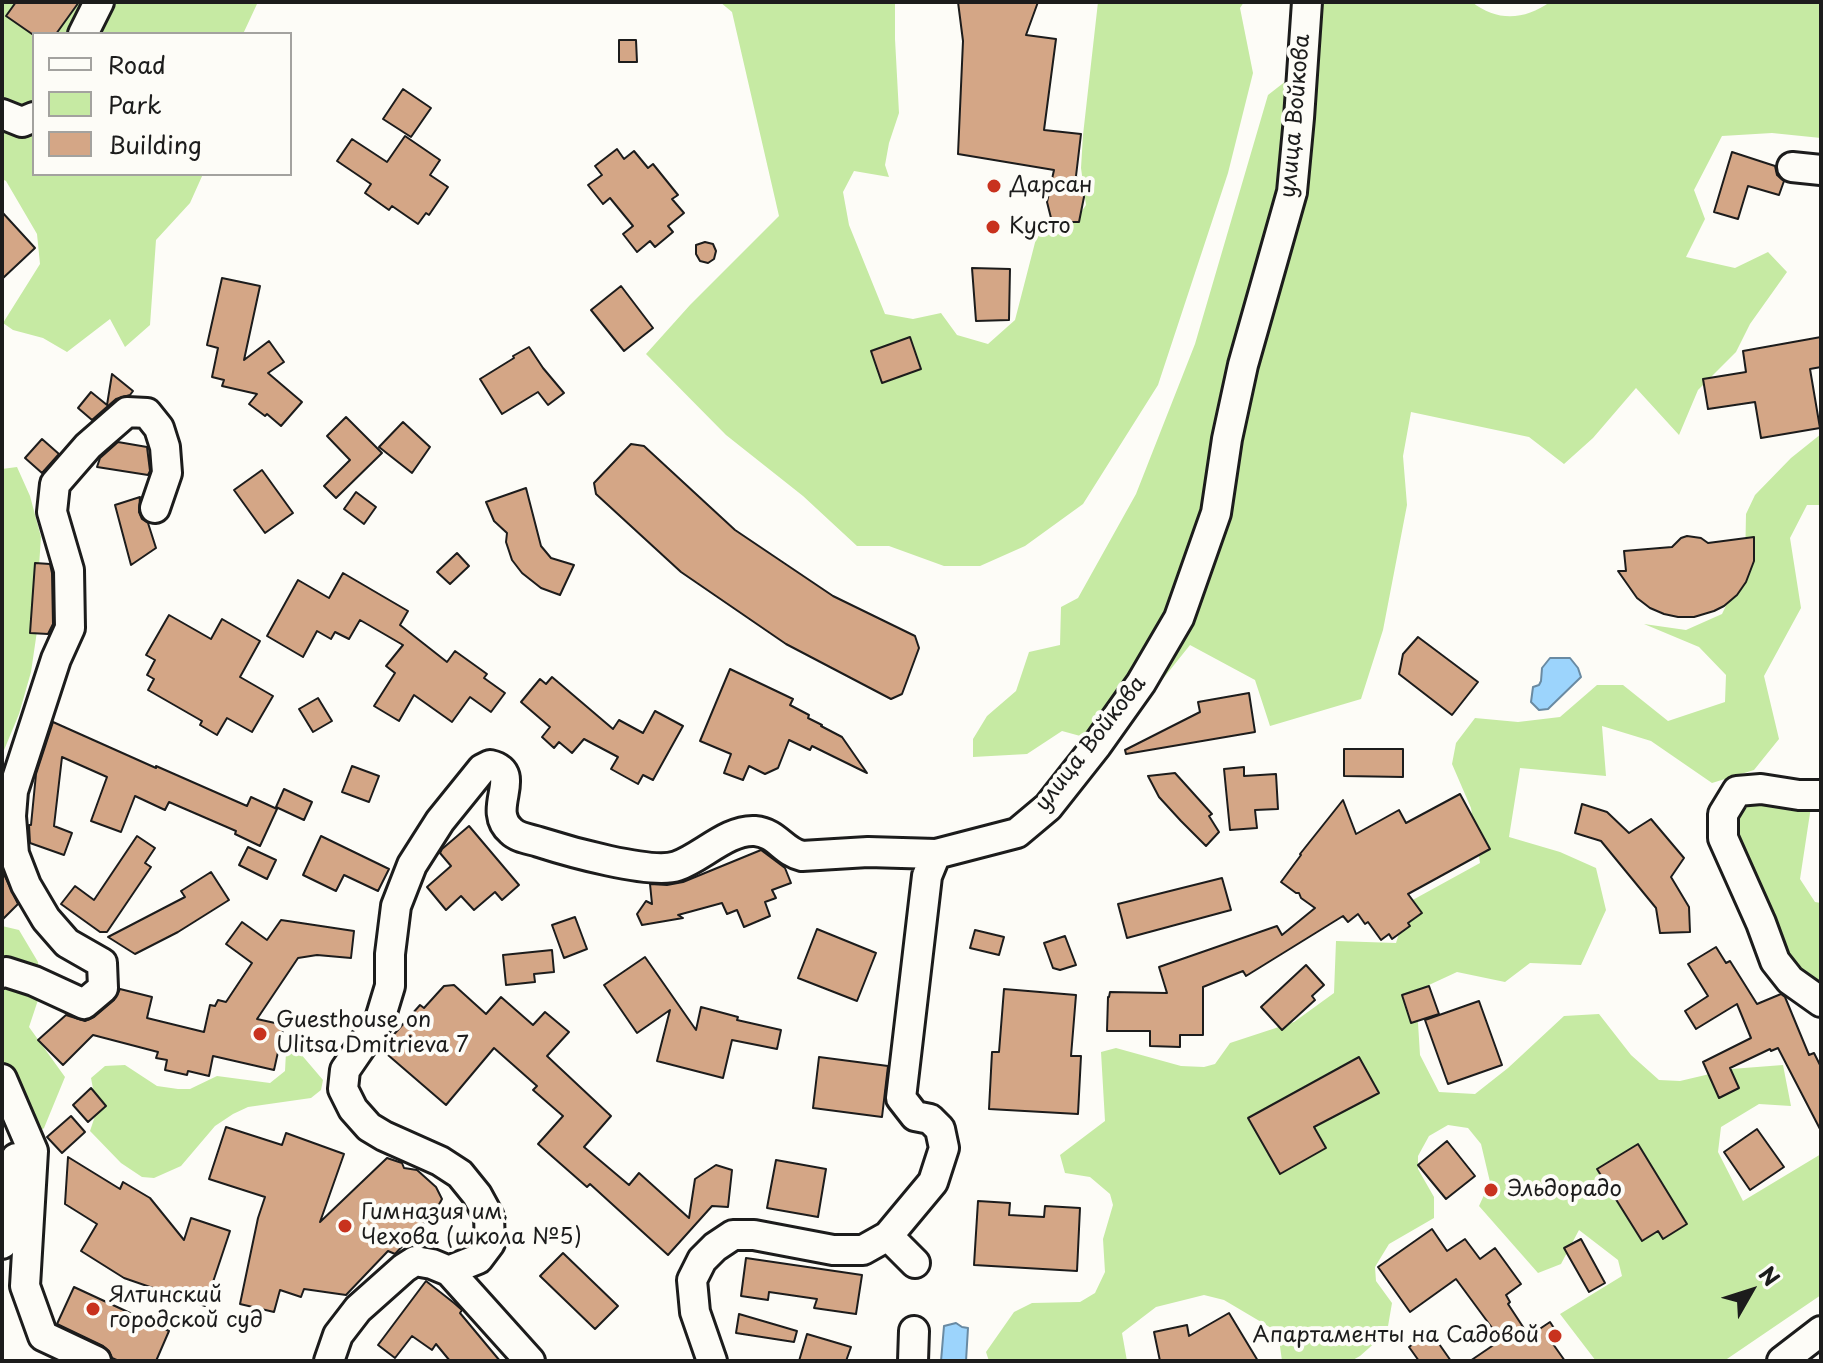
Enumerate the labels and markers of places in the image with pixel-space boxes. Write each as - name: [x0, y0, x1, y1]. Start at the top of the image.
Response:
- place label: Дарсан: [1010, 173, 1092, 199]
- marker: Дарсан: [985, 177, 1003, 195]
- place label: Кусто: [1009, 214, 1071, 240]
- marker: Кусто: [984, 218, 1002, 236]
- place label: Guesthouse on Ulitsa Dmitrieva 7: [276, 1008, 469, 1060]
- marker: Guesthouse on Ulitsa Dmitrieva 7: [251, 1025, 269, 1043]
- place label: Эльдорадо: [1507, 1177, 1622, 1203]
- marker: Эльдорадо: [1482, 1181, 1500, 1199]
- place label: Гимназия им. Чехова (школа №5): [361, 1200, 582, 1252]
- marker: Гимназия им. Чехова (школа №5): [336, 1217, 354, 1235]
- place label: Ялтинский городской суд: [109, 1283, 263, 1334]
- marker: Ялтинский городской суд: [84, 1300, 102, 1318]
- place label: Апартаменты на Садовой: [1253, 1323, 1539, 1349]
- marker: Апартаменты на Садовой: [1546, 1327, 1564, 1345]

